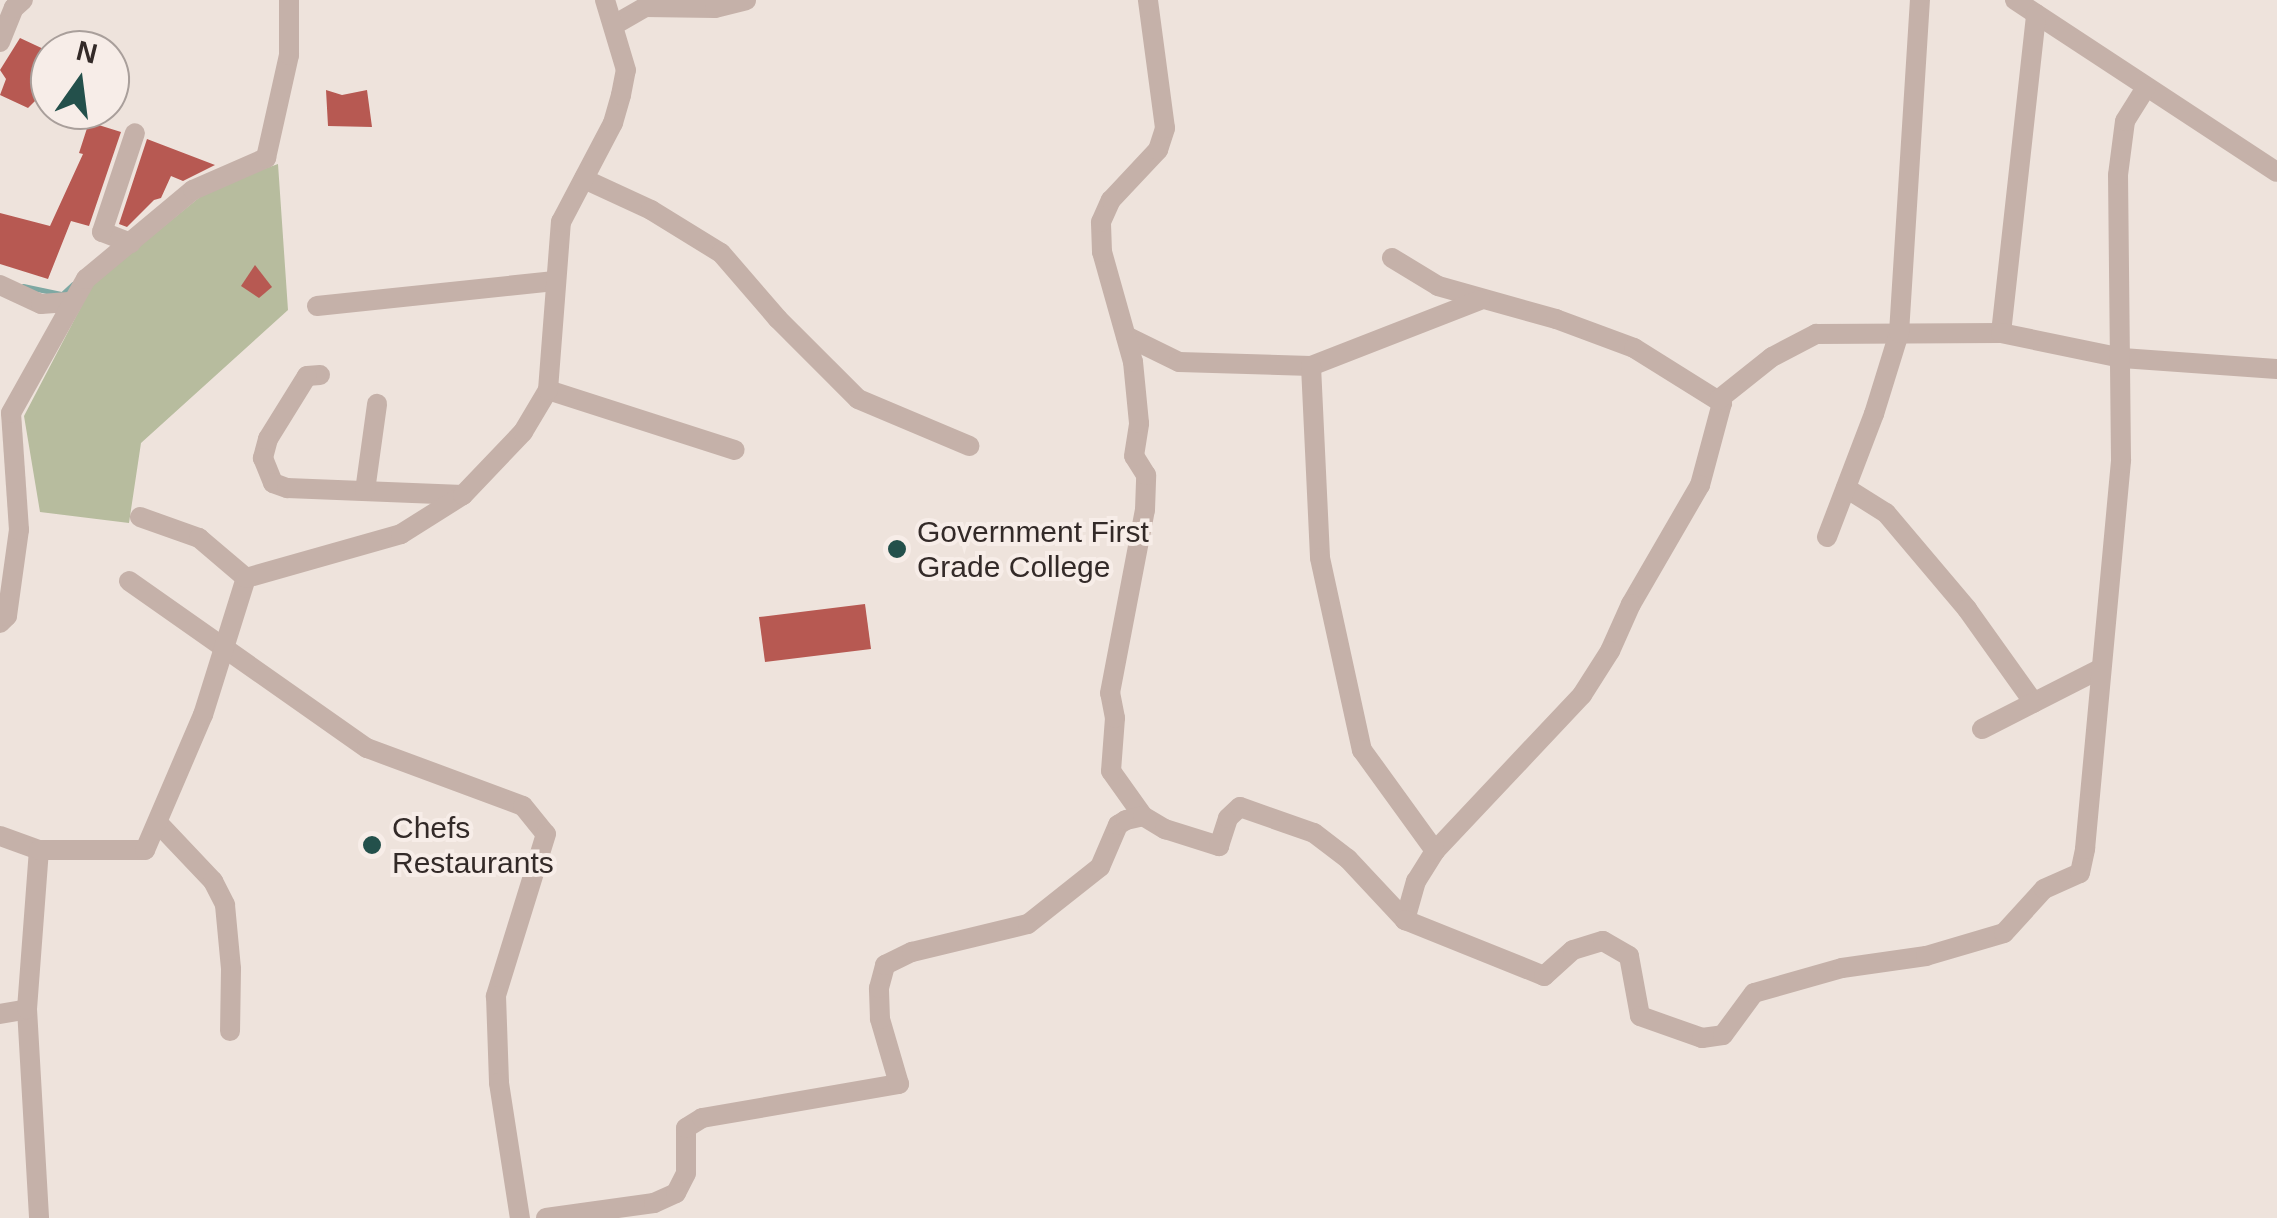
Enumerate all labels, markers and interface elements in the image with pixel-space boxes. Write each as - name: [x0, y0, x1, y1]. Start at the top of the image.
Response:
- north arrow: [30, 30, 130, 130]
- text: N: [73, 35, 100, 70]
- place label: Government First Grade College: [917, 514, 1149, 584]
- marker: Government First Grade College: [886, 538, 908, 560]
- place label: Chefs Restaurants: [392, 810, 554, 880]
- marker: Chefs Restaurants: [361, 834, 383, 856]

